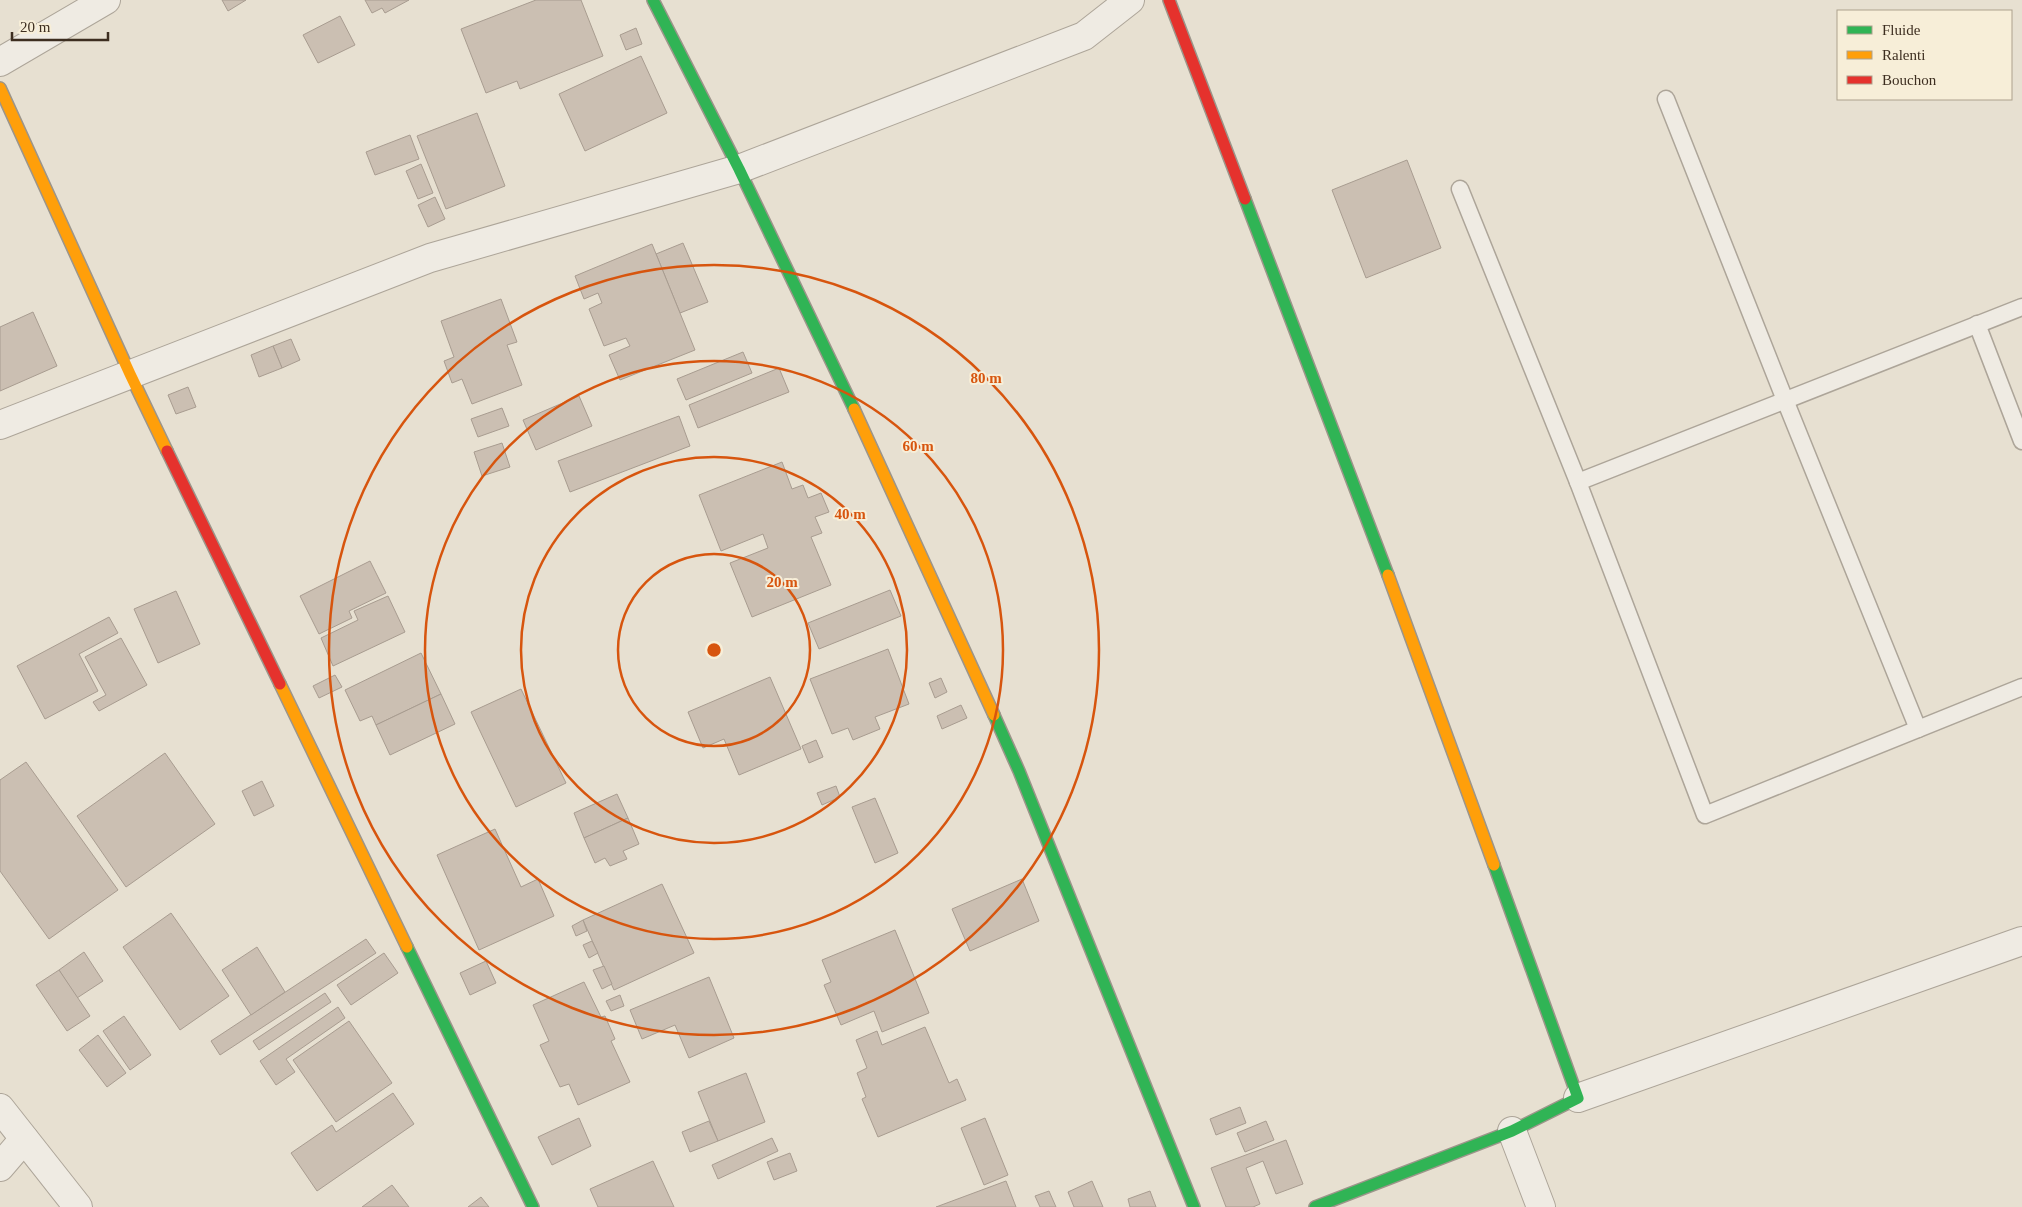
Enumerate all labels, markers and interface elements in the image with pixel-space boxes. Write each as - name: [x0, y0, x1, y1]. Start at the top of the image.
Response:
- scale bar: [12, 10, 109, 42]
- legend: [1837, 10, 2012, 100]
- text: 20 m: [20, 19, 51, 35]
- text: Fluide: [1882, 22, 1921, 38]
- text: Ralenti: [1882, 47, 1925, 63]
- text: Bouchon: [1882, 72, 1937, 88]
- text: 80 m: [970, 370, 1002, 386]
- text: 60 m: [902, 438, 934, 454]
- text: 40 m: [834, 506, 866, 522]
- text: 20 m: [766, 574, 798, 590]
- centre of rings: [705, 641, 723, 659]

